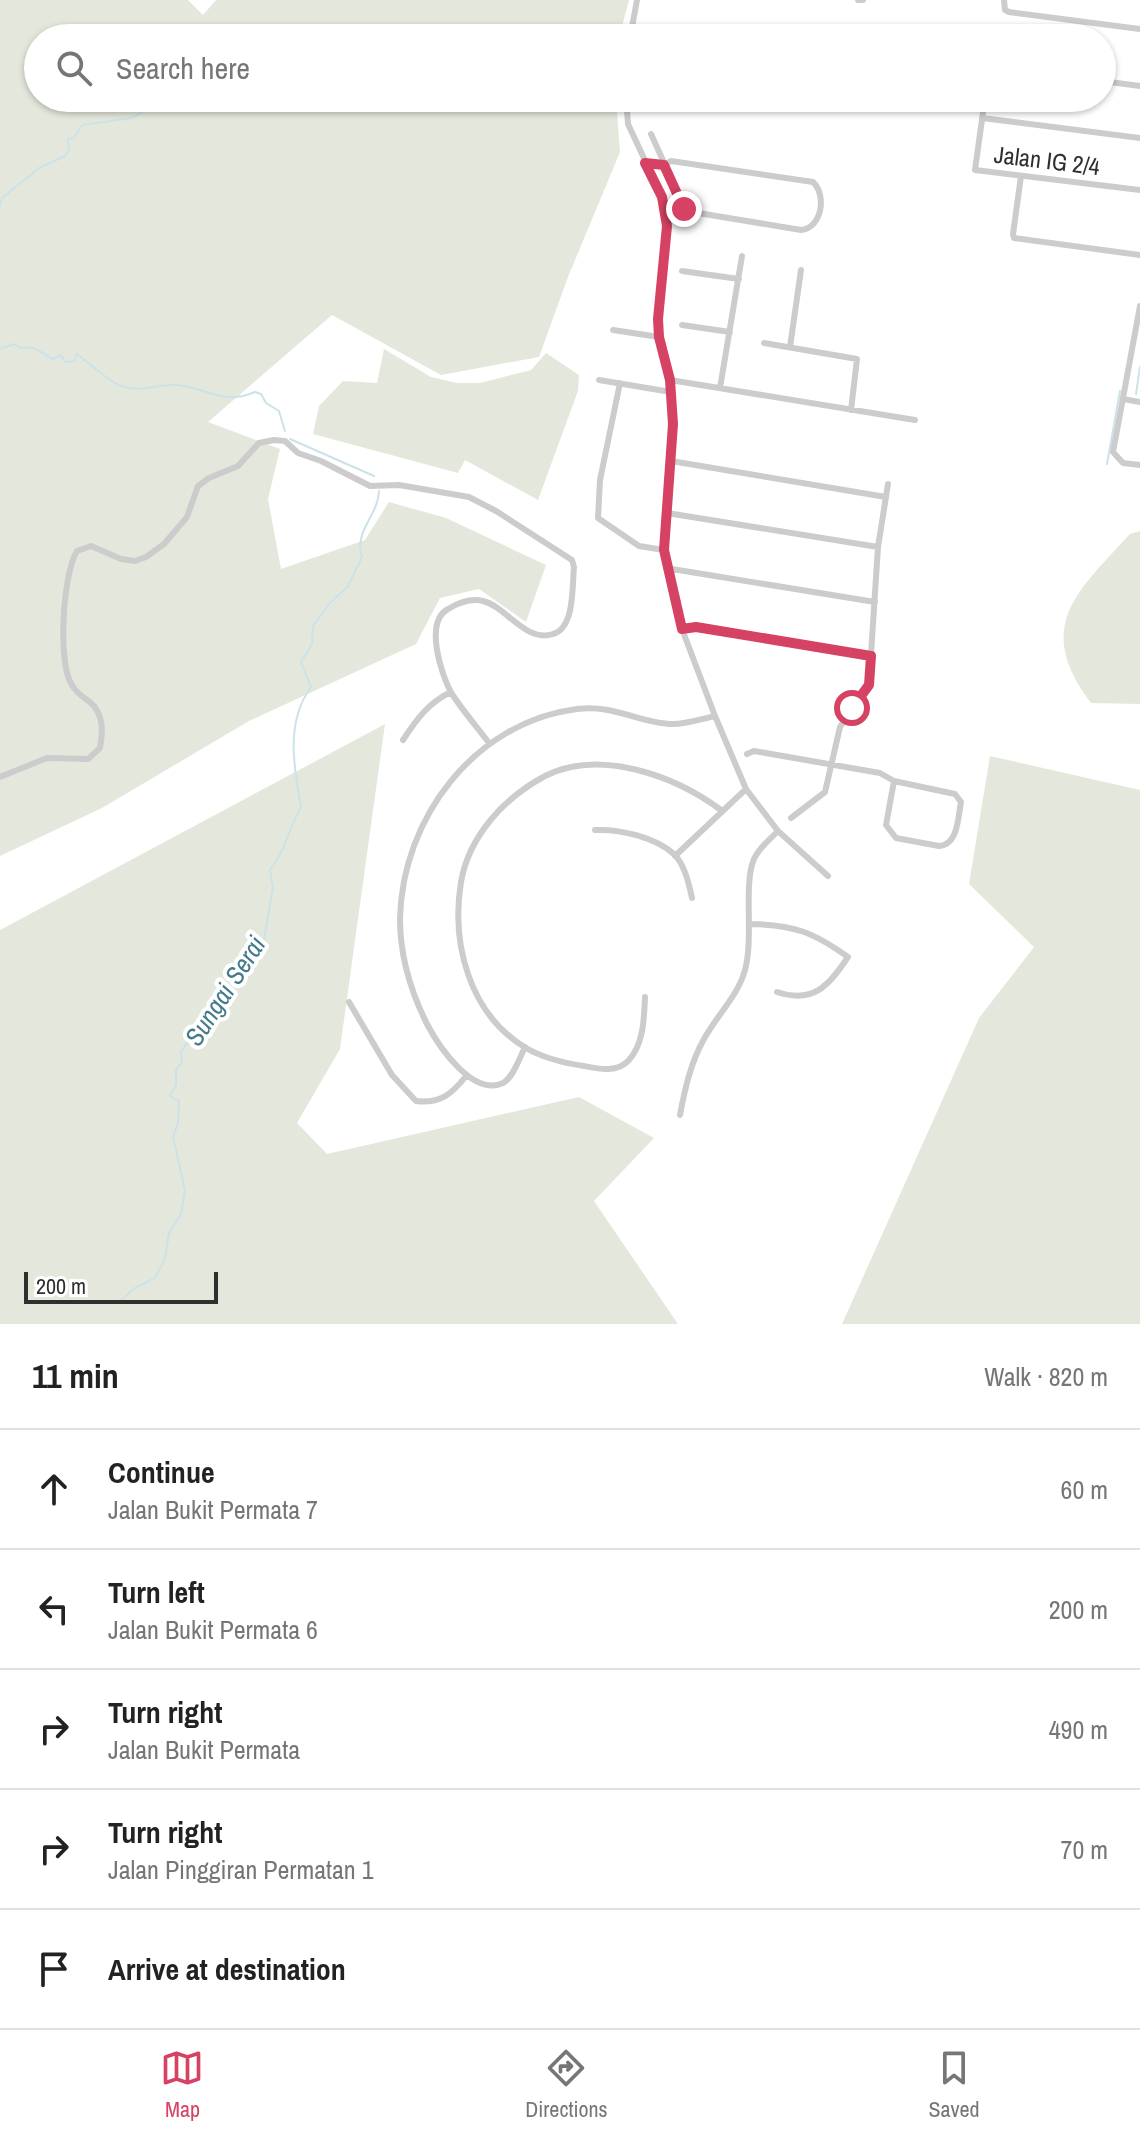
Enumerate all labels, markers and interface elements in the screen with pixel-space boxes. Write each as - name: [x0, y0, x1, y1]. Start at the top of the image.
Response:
- search box: [24, 24, 1116, 112]
- icon: search: [52, 46, 96, 90]
- text: Search here: [116, 48, 250, 88]
- street label: Jalan IG 2/4: [992, 138, 1102, 182]
- route end: [666, 191, 702, 227]
- route start: [834, 690, 870, 726]
- water label: Sungai Serai: [176, 929, 273, 1052]
- scale bar: [24, 1268, 218, 1304]
- text: 200 m: [36, 1271, 86, 1301]
- text: 11 min: [32, 1353, 119, 1399]
- text: Walk · 820 m: [984, 1359, 1108, 1394]
- text: Continue: [108, 1452, 215, 1492]
- icon: ahead: [32, 1467, 76, 1511]
- text: 60 m: [1061, 1472, 1108, 1507]
- text: Jalan Bukit Permata 7: [108, 1492, 318, 1527]
- text: Turn left: [108, 1572, 205, 1612]
- icon: left: [32, 1587, 76, 1631]
- text: 200 m: [1049, 1592, 1108, 1627]
- text: Jalan Bukit Permata 6: [108, 1612, 318, 1647]
- text: Turn right: [108, 1692, 222, 1732]
- icon: right: [32, 1707, 76, 1751]
- text: 490 m: [1049, 1712, 1108, 1747]
- text: Jalan Bukit Permata: [108, 1732, 300, 1767]
- text: Turn right: [108, 1812, 222, 1852]
- icon: right: [32, 1827, 76, 1871]
- text: 70 m: [1061, 1832, 1108, 1867]
- text: Jalan Pinggiran Permatan 1: [108, 1852, 374, 1887]
- icon: arrive: [32, 1947, 76, 1991]
- text: Arrive at destination: [108, 1949, 346, 1989]
- tab: Map: [160, 2046, 204, 2124]
- tab: Directions: [525, 2046, 608, 2124]
- tab: Saved: [928, 2046, 980, 2124]

